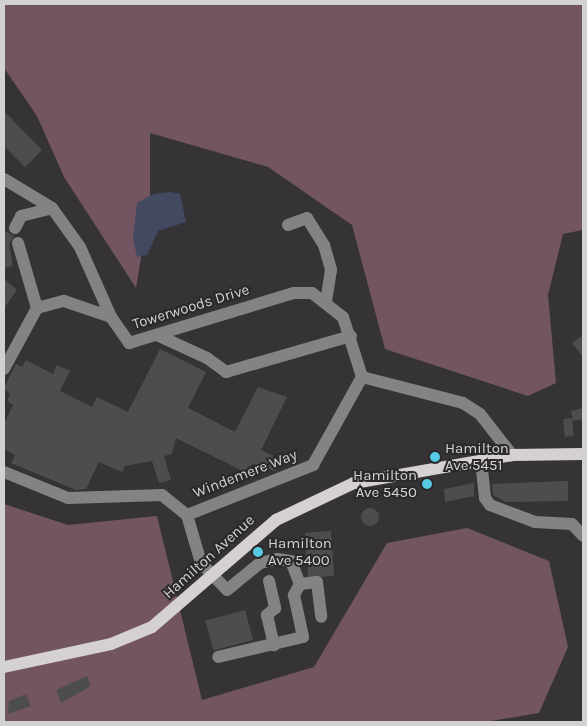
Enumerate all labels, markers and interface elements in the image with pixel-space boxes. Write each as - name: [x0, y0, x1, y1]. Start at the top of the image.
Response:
- street label: Towerwoods Drive: [130, 281, 252, 333]
- place label: Hamilton Ave 5451: [445, 439, 509, 474]
- street label: Windemere Way: [190, 446, 300, 502]
- marker: Hamilton Ave 5451: [429, 451, 441, 463]
- place label: Hamilton Ave 5450: [353, 466, 417, 501]
- marker: Hamilton Ave 5450: [421, 478, 433, 490]
- street label: Hamilton Avenue: [160, 511, 258, 603]
- place label: Hamilton Ave 5400: [268, 534, 332, 569]
- marker: Hamilton Ave 5400: [252, 546, 264, 558]

